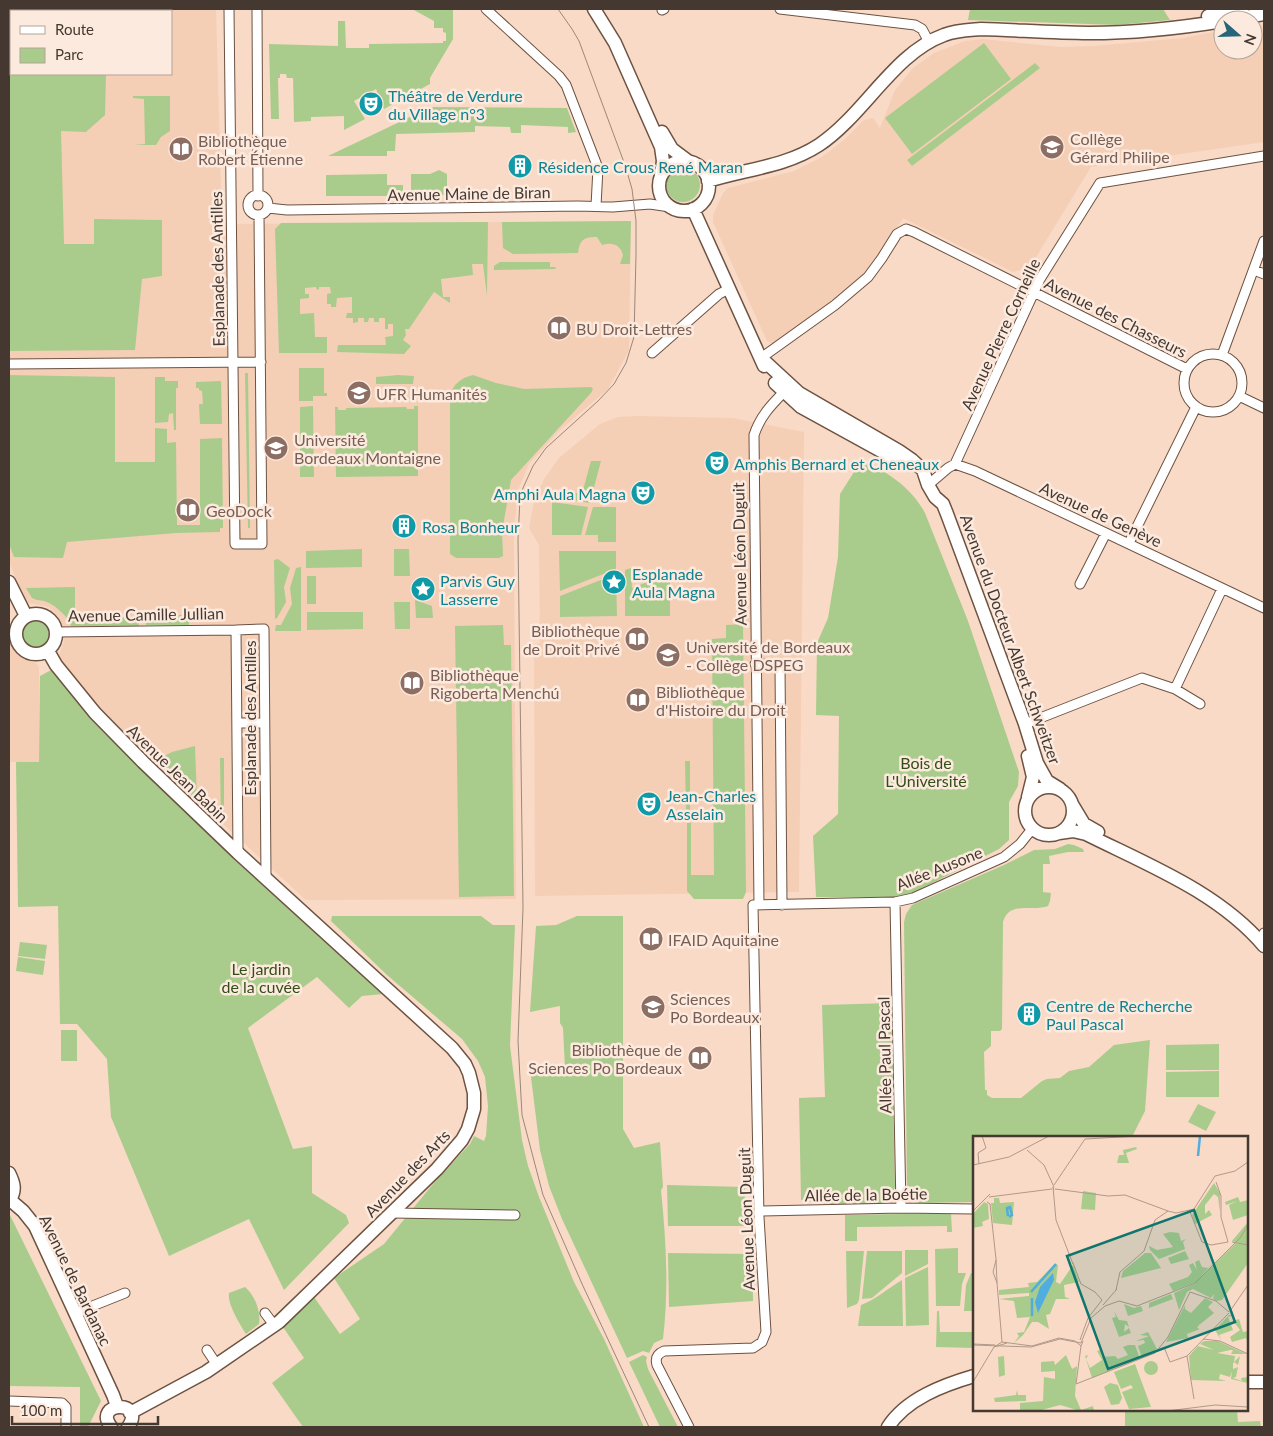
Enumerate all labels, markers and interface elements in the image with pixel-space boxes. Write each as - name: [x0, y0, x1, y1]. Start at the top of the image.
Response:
- legend: [10, 10, 172, 75]
- north arrow: [1213, 10, 1263, 60]
- text: Route: [55, 20, 94, 38]
- text: N: [1241, 32, 1261, 48]
- text: Parc: [55, 45, 84, 63]
- place label: Théâtre de Verdure du Village n°3: [388, 86, 523, 123]
- theatre icon: Théâtre de Verdure du Village n°3: [358, 91, 384, 117]
- place label: Collège Gérard Philipe: [1070, 129, 1170, 166]
- place label: Bibliothèque Robert Étienne: [198, 131, 303, 168]
- school or university icon: Collège Gérard Philipe: [1039, 134, 1065, 160]
- library icon: Bibliothèque Robert Étienne: [168, 136, 194, 162]
- building icon: Résidence Crous René Maran: [507, 153, 533, 179]
- place label: Résidence Crous René Maran: [538, 157, 743, 176]
- street label: Avenue Maine de Biran: [387, 182, 551, 204]
- street label: Esplanade des Antilles: [206, 191, 228, 347]
- street label: Avenue Pierre Corneille: [956, 255, 1044, 413]
- street label: Avenue des Chasseurs: [1042, 273, 1190, 361]
- library icon: BU Droit-Lettres: [546, 315, 572, 341]
- place label: BU Droit-Lettres: [576, 319, 692, 338]
- school or university icon: UFR Humanités: [346, 380, 372, 406]
- place label: UFR Humanités: [376, 384, 487, 403]
- place label: Université Bordeaux Montaigne: [294, 430, 441, 467]
- school or university icon: Université Bordeaux Montaigne: [263, 435, 289, 461]
- theatre icon: Amphis Bernard et Cheneaux: [704, 450, 730, 476]
- place label: Amphis Bernard et Cheneaux: [734, 454, 939, 473]
- street label: Avenue de Genève: [1037, 477, 1165, 551]
- theatre icon: Amphi Aula Magna: [630, 480, 656, 506]
- street label: Avenue Léon Duguit: [728, 482, 750, 626]
- place label: Amphi Aula Magna: [494, 484, 626, 503]
- library icon: GeoDock: [175, 497, 201, 523]
- place label: GeoDock: [206, 501, 273, 520]
- street label: Avenue du Docteur Albert Schweitzer: [957, 511, 1065, 767]
- building icon: Rosa Bonheur: [391, 513, 417, 539]
- place label: Rosa Bonheur: [422, 517, 520, 536]
- place label: Esplanade Aula Magna: [632, 564, 715, 601]
- place icon: Esplanade Aula Magna: [601, 569, 627, 595]
- place label: Parvis Guy Lasserre: [440, 571, 516, 608]
- place icon: Parvis Guy Lasserre: [410, 576, 436, 602]
- street label: Avenue Camille Jullian: [68, 603, 224, 625]
- place label: Bibliothèque de Droit Privé: [523, 621, 620, 658]
- library icon: Bibliothèque de Droit Privé: [624, 626, 650, 652]
- place label: Université de Bordeaux - Collège DSPEG: [686, 637, 850, 674]
- street label: Esplanade des Antilles: [240, 640, 259, 796]
- school or university icon: Université de Bordeaux - Collège DSPEG: [655, 642, 681, 668]
- place label: Bibliothèque Rigoberta Menchú: [430, 665, 560, 702]
- library icon: Bibliothèque Rigoberta Menchú: [399, 670, 425, 696]
- place label: Bibliothèque d'Histoire du Droit: [656, 682, 786, 719]
- library icon: Bibliothèque d'Histoire du Droit: [625, 687, 651, 713]
- street label: Avenue Jean Babin: [124, 720, 232, 826]
- park label: Bois de L'Université: [885, 753, 967, 790]
- place label: Jean-Charles Asselain: [666, 786, 756, 823]
- theatre icon: Jean-Charles Asselain: [636, 791, 662, 817]
- street label: Allée Ausone: [893, 842, 985, 894]
- library icon: IFAID Aquitaine: [638, 926, 664, 952]
- place label: IFAID Aquitaine: [668, 930, 779, 949]
- park label: Le jardin de la cuvée: [222, 959, 300, 996]
- place label: Sciences Po Bordeaux: [670, 989, 759, 1026]
- school or university icon: Sciences Po Bordeaux: [640, 994, 666, 1020]
- street label: Allée Paul Pascal: [873, 996, 895, 1114]
- place label: Centre de Recherche Paul Pascal: [1046, 996, 1193, 1033]
- building icon: Centre de Recherche Paul Pascal: [1016, 1001, 1042, 1027]
- place label: Bibliothèque de Sciences Po Bordeaux: [528, 1040, 682, 1077]
- library icon: Bibliothèque de Sciences Po Bordeaux: [687, 1045, 713, 1071]
- street label: Avenue des Arts: [360, 1125, 454, 1221]
- inset map: [973, 1136, 1248, 1411]
- street label: Avenue Léon Duguit: [734, 1147, 758, 1291]
- street label: Allée de la Boétie: [805, 1183, 927, 1205]
- street label: Avenue de Bardanac: [36, 1211, 116, 1349]
- scale bar: [12, 1394, 159, 1426]
- text: 100 m: [20, 1401, 62, 1419]

